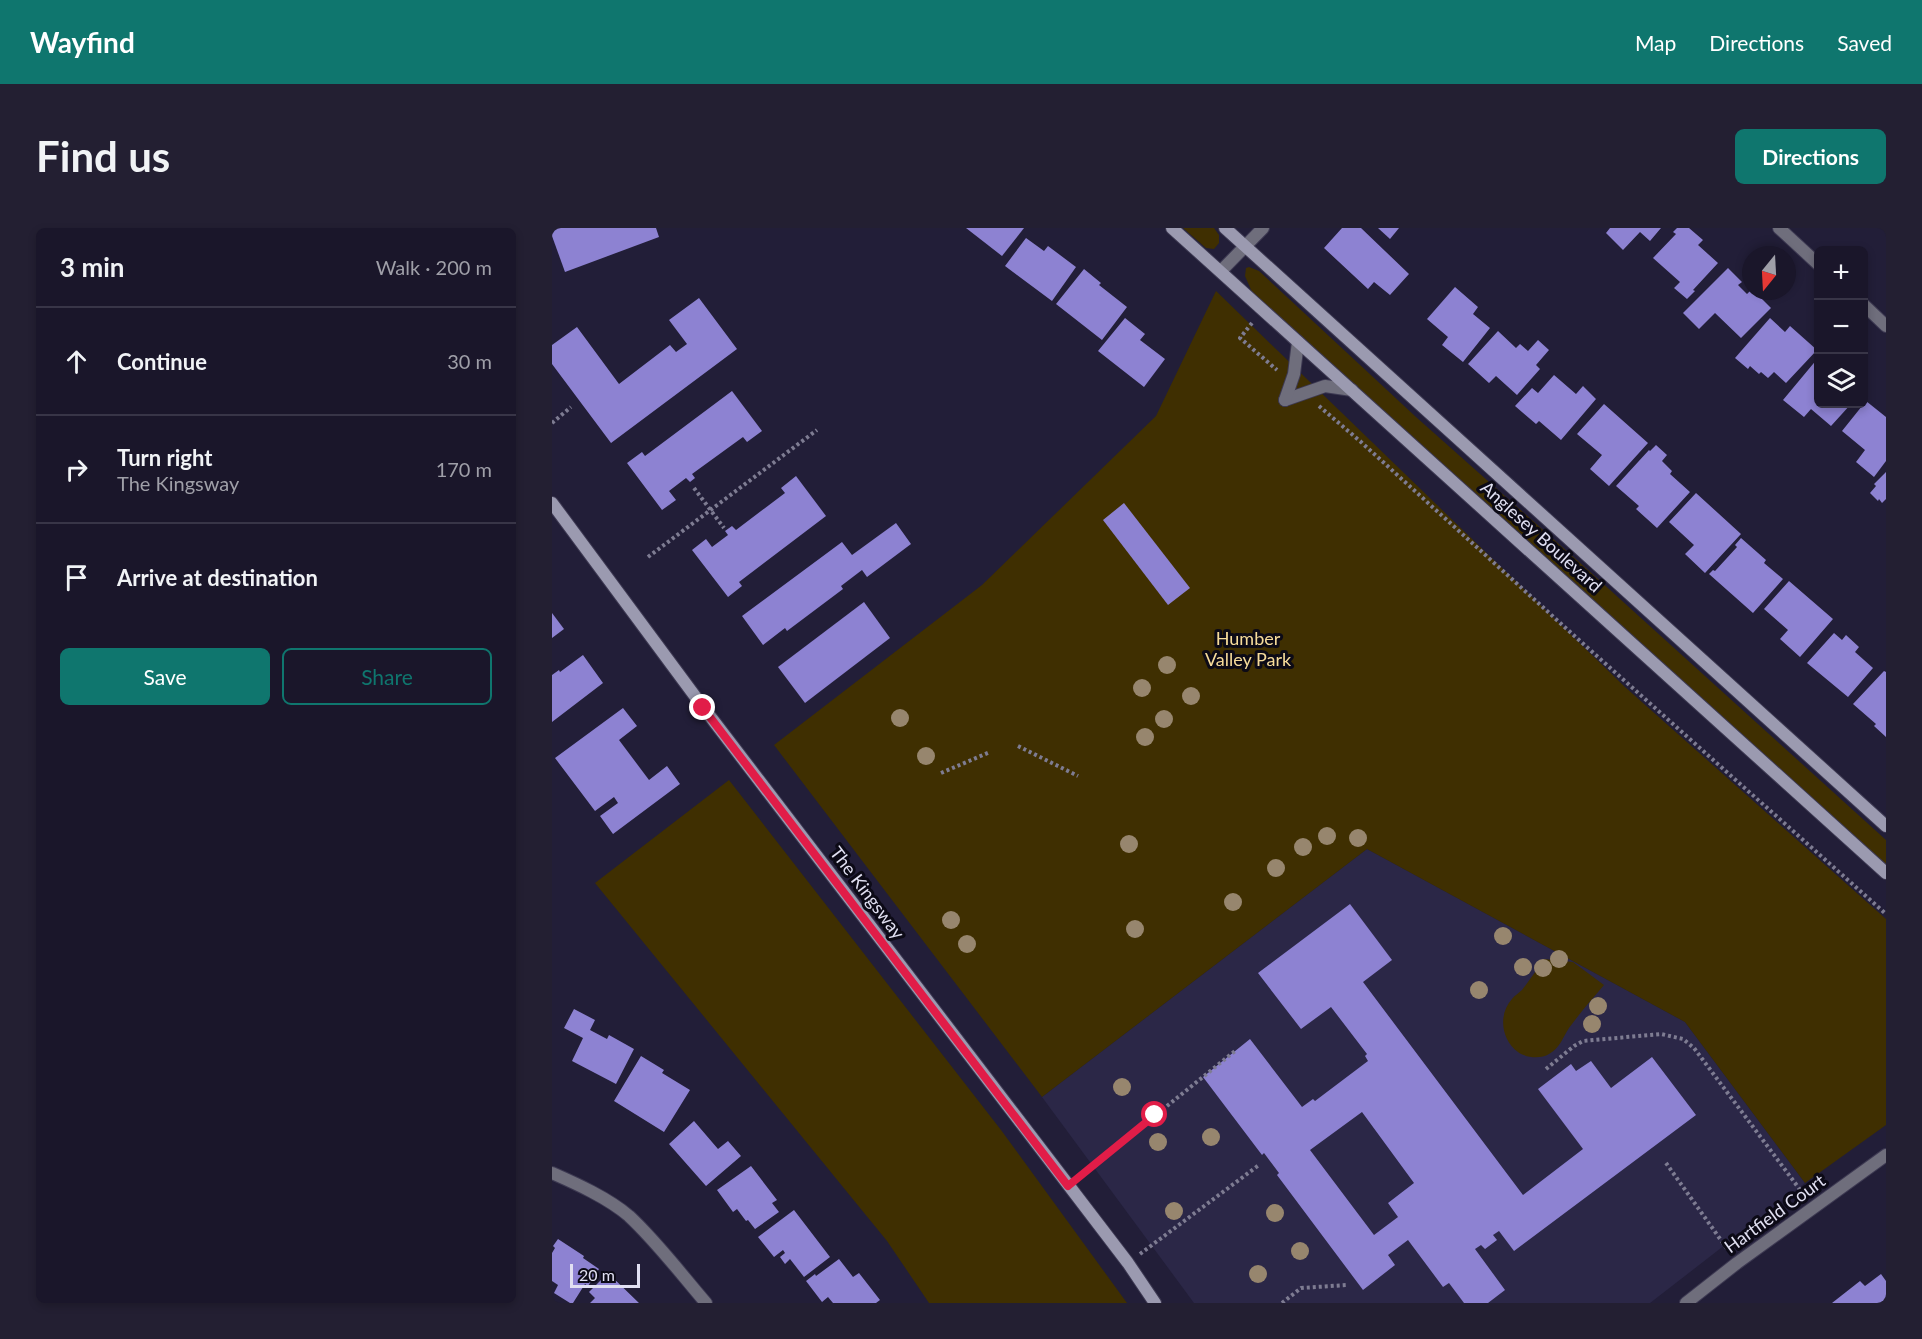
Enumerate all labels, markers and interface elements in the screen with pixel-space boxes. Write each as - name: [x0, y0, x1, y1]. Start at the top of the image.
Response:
- text: Wayfind: [30, 25, 135, 59]
- text: Map: [1635, 30, 1676, 55]
- text: Directions: [1709, 30, 1804, 55]
- text: Saved: [1837, 30, 1892, 55]
- button: Directions: [1735, 129, 1886, 184]
- text: Find us: [36, 131, 170, 181]
- north arrow: [1742, 246, 1796, 300]
- map controls: [1814, 246, 1868, 408]
- button: +: [1814, 246, 1868, 300]
- text: 3 min: [60, 251, 124, 283]
- text: Walk · 200 m: [376, 255, 492, 279]
- button: −: [1814, 300, 1868, 354]
- icon: ahead: [60, 345, 93, 378]
- text: Continue: [117, 348, 207, 375]
- text: 30 m: [447, 349, 492, 373]
- button: layers: [1814, 354, 1868, 408]
- text: Turn right: [117, 444, 212, 471]
- icon: right: [60, 453, 93, 486]
- text: 170 m: [436, 457, 492, 481]
- text: The Kingsway: [117, 471, 239, 495]
- street label: Anglesey Boulevard: [1477, 476, 1607, 596]
- icon: arrive: [60, 561, 93, 594]
- text: Arrive at destination: [117, 564, 318, 591]
- park label: Humber Valley Park: [1205, 627, 1292, 670]
- button: Save: [60, 648, 270, 705]
- button: Share: [282, 648, 492, 705]
- route end: [689, 694, 715, 720]
- street label: The Kingsway: [826, 842, 910, 944]
- route start: [1141, 1101, 1167, 1127]
- street label: Hartfield Court: [1720, 1169, 1830, 1257]
- scale bar: [570, 1261, 640, 1288]
- text: 20 m: [579, 1265, 615, 1284]

